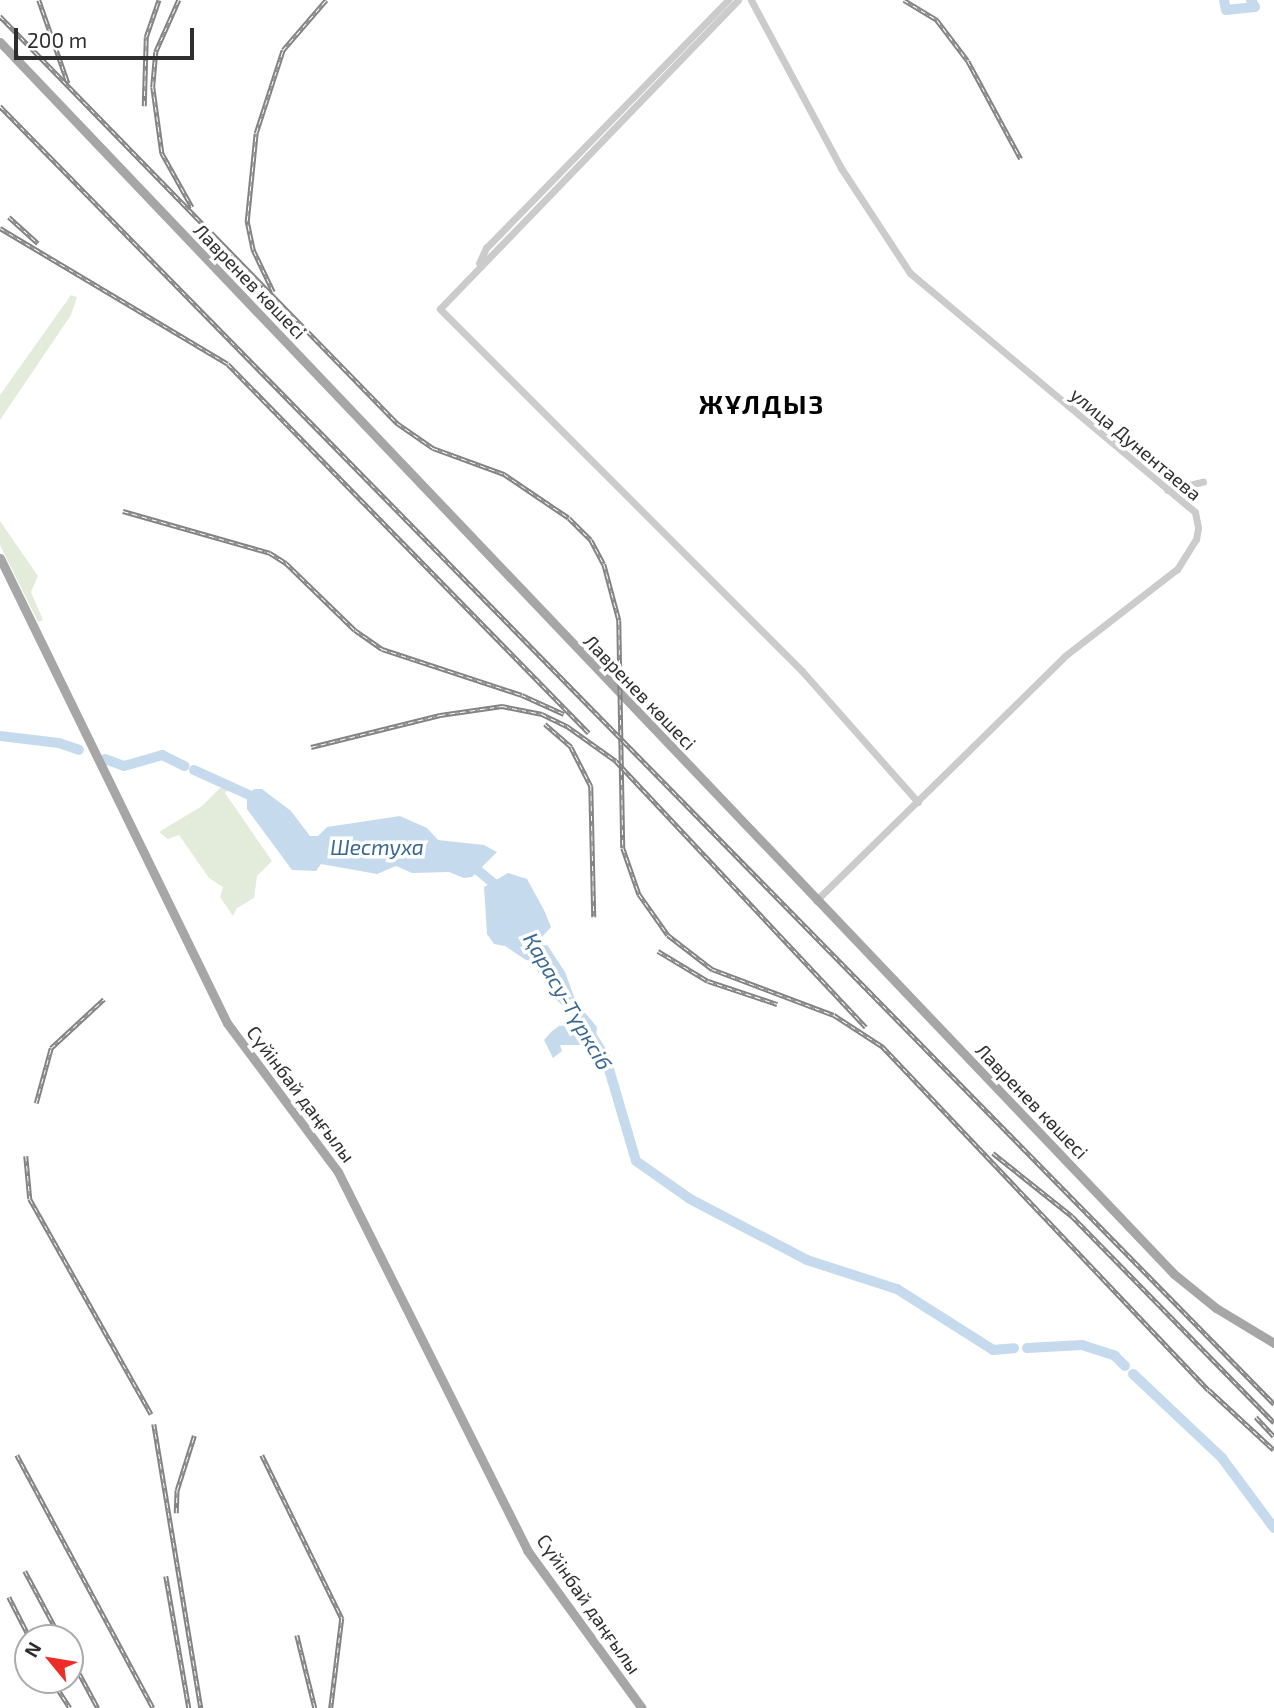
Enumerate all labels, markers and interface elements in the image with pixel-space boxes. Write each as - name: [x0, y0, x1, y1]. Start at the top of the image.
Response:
- scale bar: [18, 14, 198, 58]
- text: 200 m: [27, 27, 87, 52]
- street label: Лавренев көшесі: [189, 219, 311, 343]
- street label: улица Дунентаева: [1066, 383, 1206, 505]
- district label: ЖҰЛДЫЗ: [699, 388, 825, 420]
- street label: Лавренев көшесі: [579, 630, 701, 754]
- water label: Шестуха: [330, 834, 424, 860]
- water label: Қарасу-Түрксіб: [519, 928, 617, 1074]
- street label: Сүйінбай даңғылы: [242, 1021, 360, 1167]
- street label: Лавренев көшесі: [971, 1039, 1093, 1163]
- street label: Сүйінбай даңғылы: [532, 1530, 646, 1678]
- north arrow: [14, 1624, 84, 1694]
- text: N: [19, 1638, 46, 1661]

